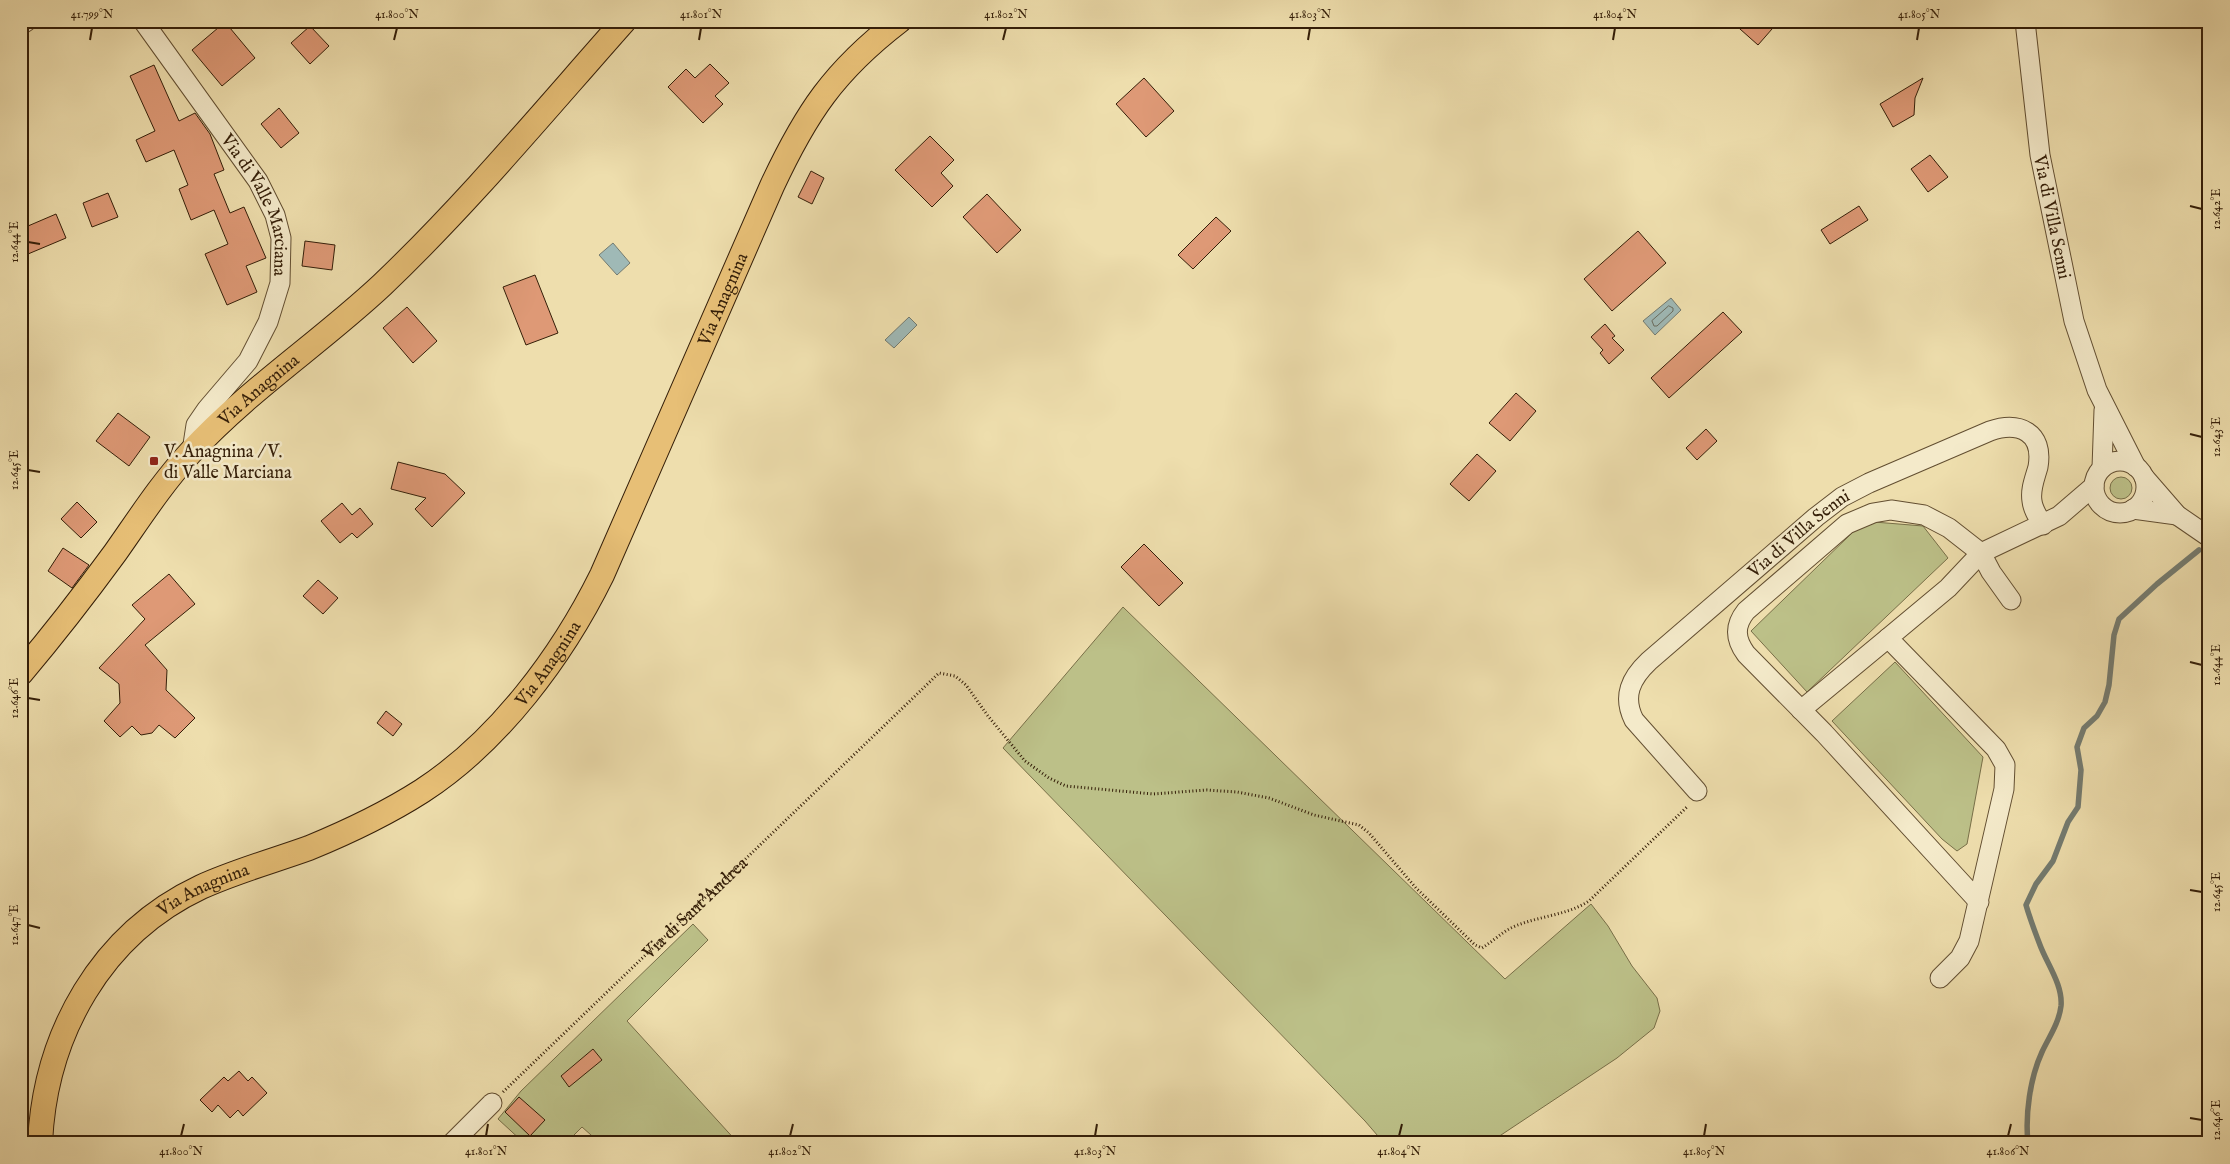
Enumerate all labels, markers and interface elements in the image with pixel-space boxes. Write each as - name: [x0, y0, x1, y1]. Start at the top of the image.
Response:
- text: 41.799°N: [71, 7, 114, 22]
- text: 41.800°N: [375, 7, 419, 22]
- text: 41.801°N: [680, 7, 723, 22]
- text: 41.802°N: [984, 7, 1028, 22]
- text: 41.803°N: [1289, 7, 1332, 22]
- text: 41.804°N: [1593, 7, 1637, 22]
- text: 41.805°N: [1898, 7, 1941, 22]
- street label: Via di Valle Marciana: [214, 129, 291, 277]
- street label: Via di Villa Senni: [2027, 152, 2075, 282]
- text: 12.642°E: [2209, 188, 2224, 230]
- text: 12.644°E: [7, 221, 22, 263]
- street label: Via Anagnina: [693, 249, 754, 351]
- street label: Via Anagnina: [213, 350, 305, 432]
- text: 12.643°E: [2209, 417, 2224, 457]
- place label: V. Anagnina / V. di Valle Marciana: [163, 441, 292, 485]
- text: 12.645°E: [7, 450, 22, 490]
- marker: V. Anagnina / V. di Valle Marciana: [148, 455, 160, 467]
- street label: Via di Villa Senni: [1743, 485, 1854, 584]
- street label: Via Anagnina: [510, 617, 587, 713]
- text: 12.644°E: [2209, 644, 2224, 686]
- text: 12.646°E: [7, 678, 22, 718]
- street label: Via di Sant'Andrea: [638, 853, 754, 965]
- street label: Via Anagnina: [152, 859, 253, 923]
- text: 12.645°E: [2209, 872, 2224, 912]
- text: 12.647°E: [7, 905, 22, 945]
- text: 12.646°E: [2209, 1100, 2224, 1140]
- text: 41.800°N: [159, 1144, 203, 1159]
- text: 41.801°N: [465, 1144, 508, 1159]
- text: 41.802°N: [768, 1144, 812, 1159]
- text: 41.803°N: [1074, 1144, 1117, 1159]
- text: 41.804°N: [1377, 1144, 1421, 1159]
- text: 41.805°N: [1683, 1144, 1726, 1159]
- text: 41.806°N: [1987, 1144, 2030, 1159]

